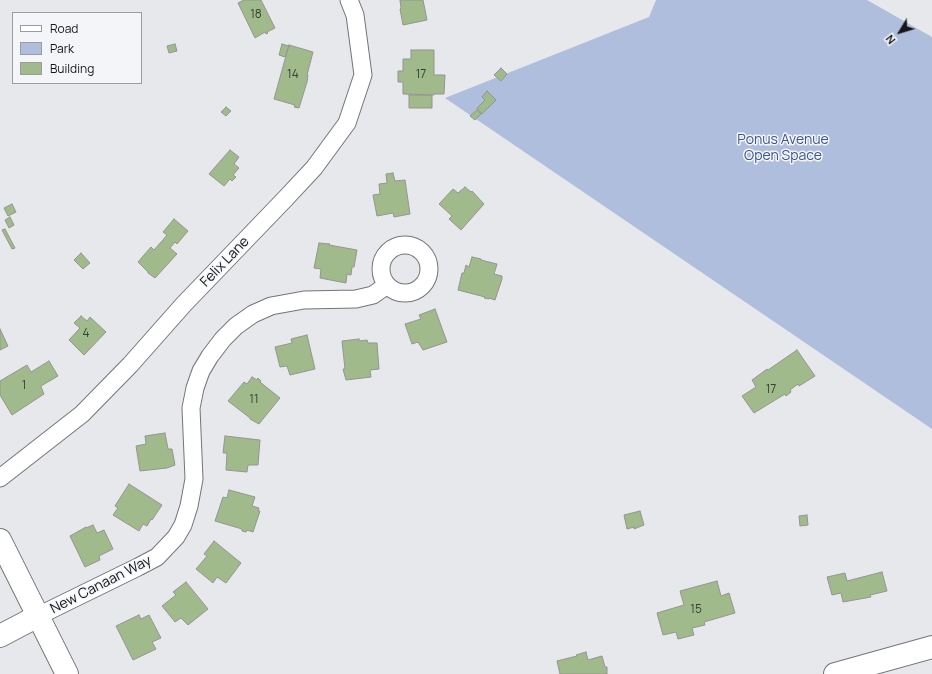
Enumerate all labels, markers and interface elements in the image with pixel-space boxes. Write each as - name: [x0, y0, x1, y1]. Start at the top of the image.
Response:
- house number: 18: [250, 8, 262, 22]
- legend: [12, 12, 142, 84]
- north arrow: [880, 12, 920, 52]
- text: Road: [50, 20, 78, 37]
- text: N: [882, 32, 898, 47]
- text: Park: [50, 40, 74, 57]
- text: Building: [50, 60, 94, 77]
- house number: 14: [287, 68, 299, 82]
- house number: 17: [416, 68, 426, 82]
- park label: Ponus Avenue Open Space: [737, 132, 829, 164]
- street label: Felix Lane: [197, 233, 253, 291]
- house number: 4: [82, 327, 90, 341]
- house number: 1: [22, 379, 26, 393]
- house number: 17: [766, 383, 776, 397]
- house number: 11: [249, 393, 259, 407]
- street label: New Canaan Way: [48, 552, 154, 618]
- house number: 15: [690, 603, 702, 617]

